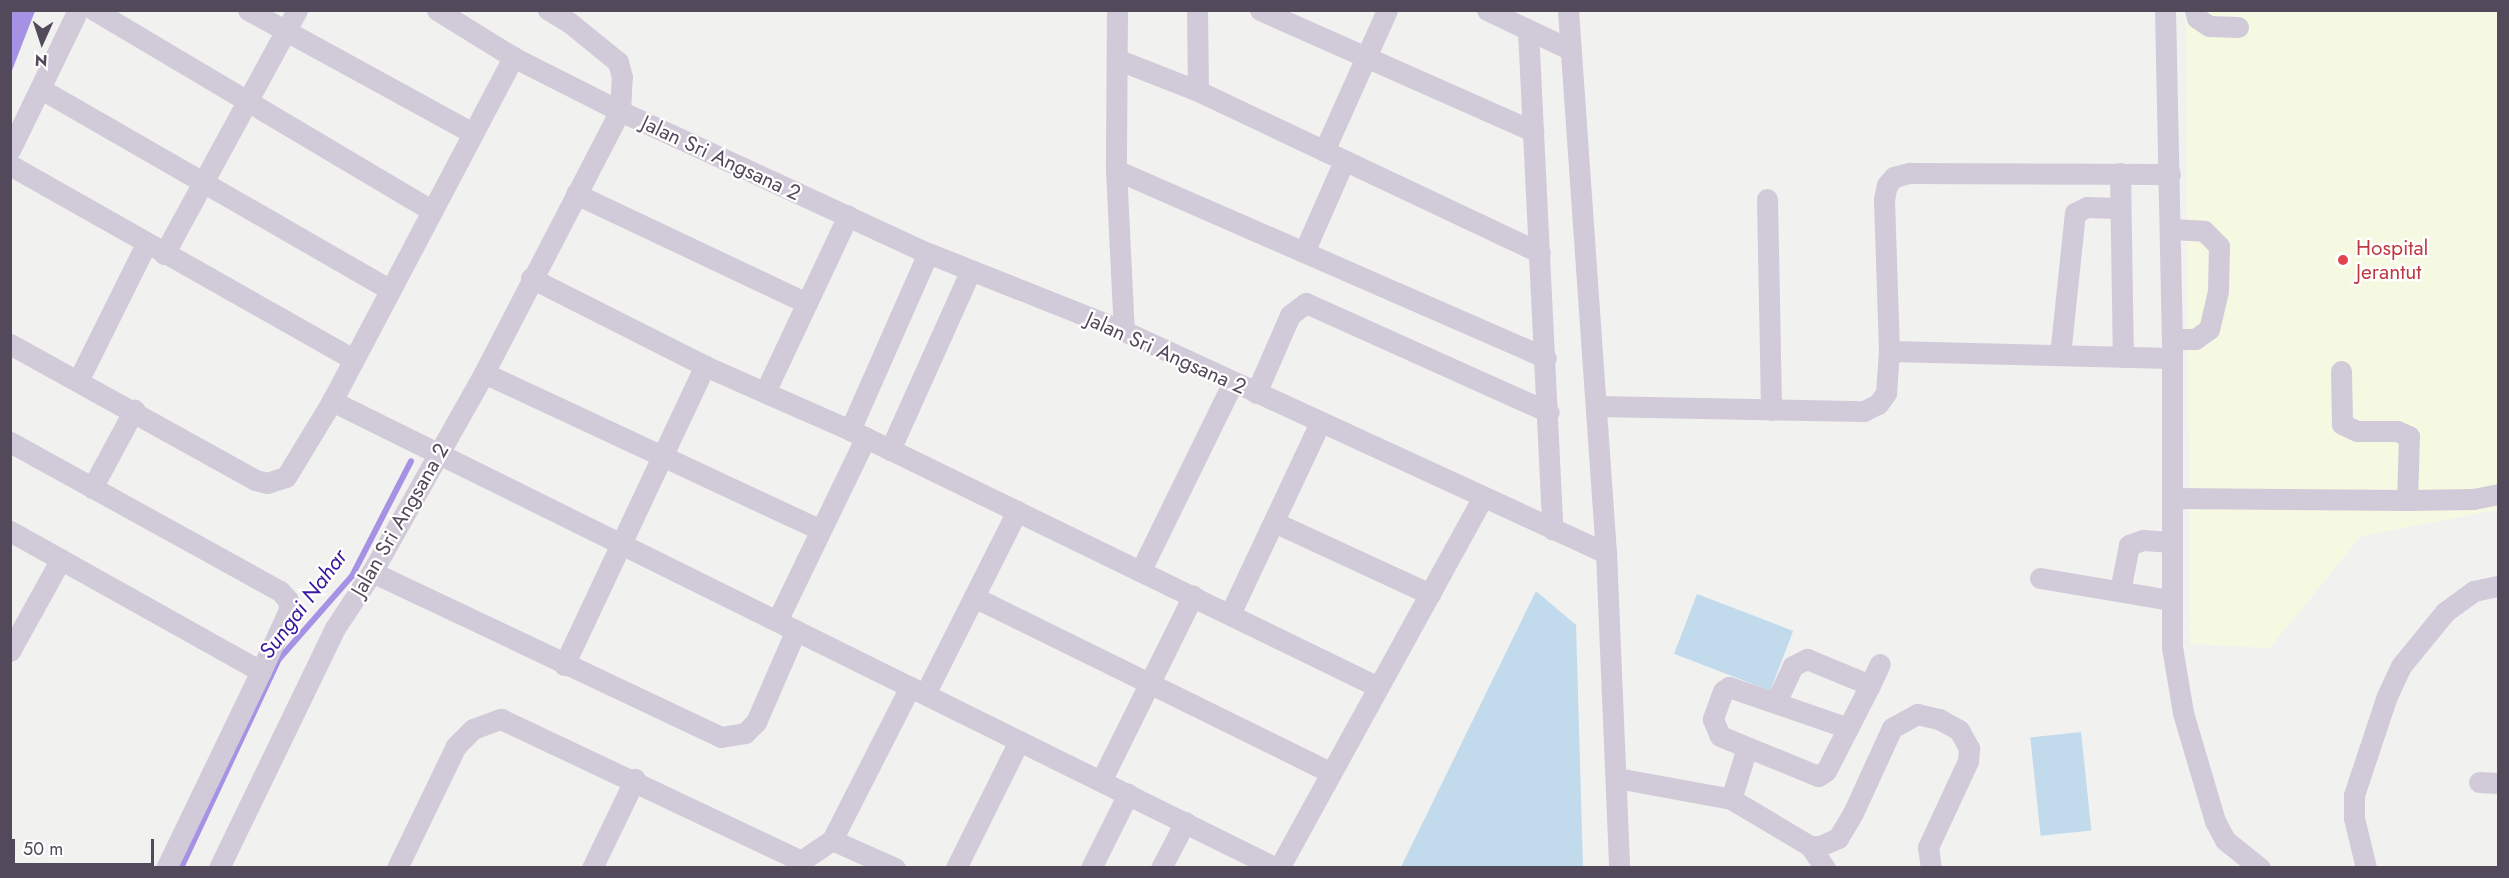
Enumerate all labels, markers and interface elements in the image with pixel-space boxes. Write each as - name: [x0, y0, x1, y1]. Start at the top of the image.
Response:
- north arrow: [12, 12, 72, 72]
- text: N: [34, 49, 48, 72]
- street label: Jalan Sri Angsana 2: [637, 110, 805, 206]
- place label: Hospital Jerantut: [2356, 235, 2428, 285]
- marker: Hospital Jerantut: [2334, 251, 2352, 269]
- street label: Jalan Sri Angsana 2: [1082, 306, 1250, 400]
- street label: Jalan Sri Angsana 2: [346, 439, 454, 601]
- water label: Sungai Nahar: [253, 544, 353, 664]
- scale bar: [15, 827, 158, 865]
- text: 50 m: [23, 836, 63, 862]

